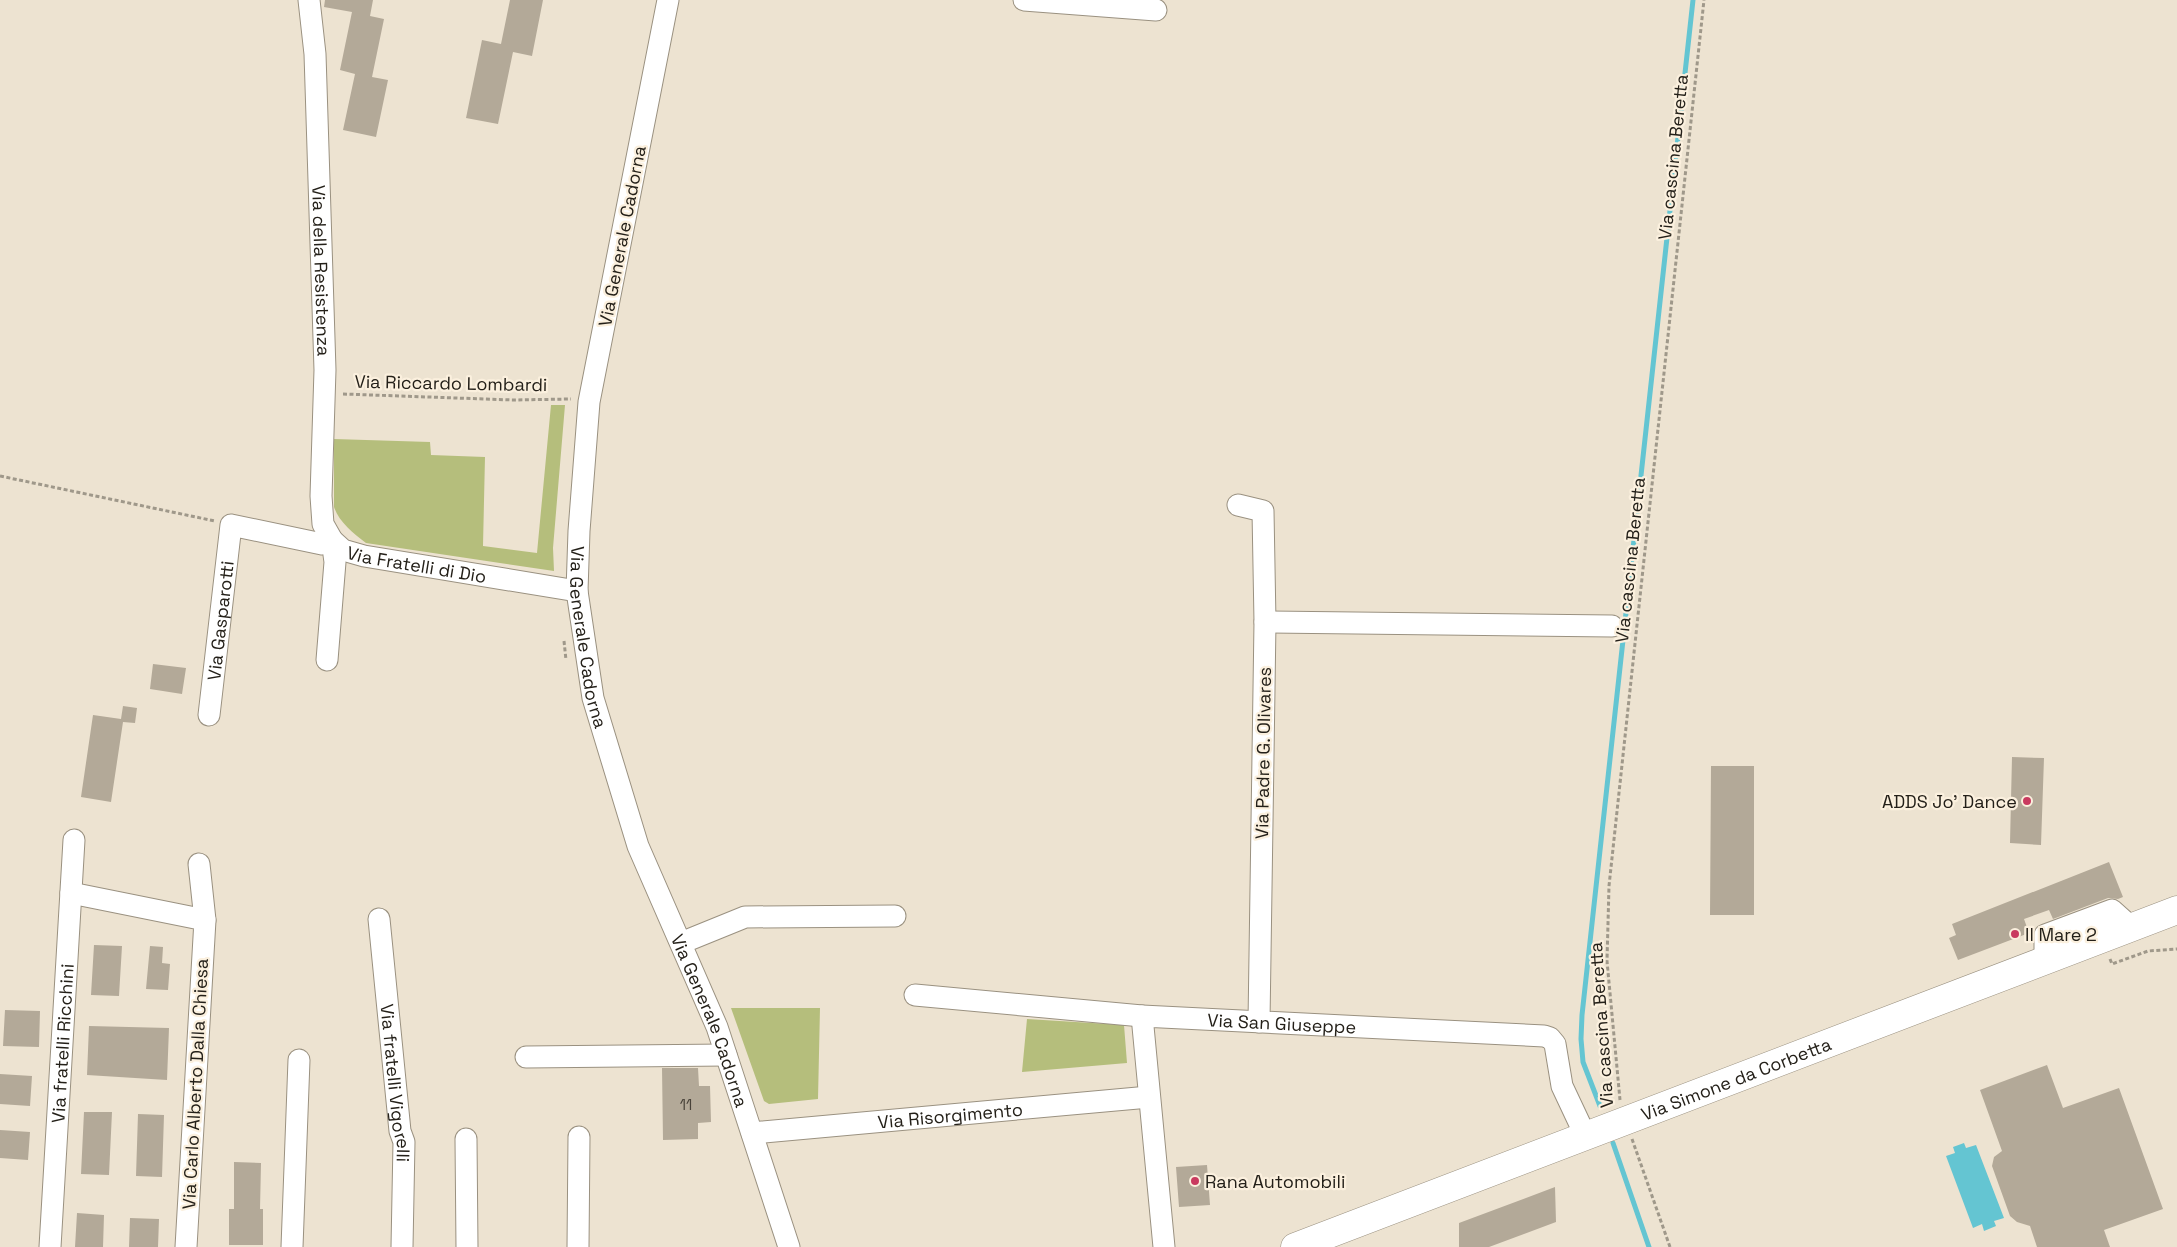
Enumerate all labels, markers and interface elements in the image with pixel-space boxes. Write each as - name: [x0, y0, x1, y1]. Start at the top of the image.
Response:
- street label: Via cascina Beretta: [1653, 73, 1693, 241]
- street label: Via Generale Cadorna: [593, 144, 651, 328]
- street label: Via della Resistenza: [308, 185, 336, 357]
- street label: Via Riccardo Lombardi: [354, 370, 548, 396]
- street label: Via cascina Beretta: [1610, 476, 1650, 644]
- street label: Via Fratelli di Dio: [344, 540, 488, 587]
- street label: Via Generale Cadorna: [565, 546, 613, 731]
- street label: Via Gasparotti: [202, 560, 238, 682]
- street label: Via Padre G. Olivares: [1250, 667, 1276, 839]
- place label: ADDS Jo' Dance: [1882, 790, 2017, 813]
- marker: ADDS Jo' Dance: [2021, 795, 2033, 807]
- place label: Il Mare 2: [2025, 923, 2097, 946]
- marker: Il Mare 2: [2009, 928, 2021, 940]
- street label: Via Generale Cadorna: [666, 930, 754, 1110]
- street label: Via cascina Beretta: [1584, 941, 1618, 1109]
- street label: Via Carlo Alberto Dalla Chiesa: [177, 958, 213, 1210]
- street label: Via fratelli Ricchini: [46, 963, 78, 1124]
- street label: Via fratelli Vigorelli: [376, 1003, 416, 1162]
- street label: Via San Giuseppe: [1207, 1008, 1357, 1038]
- street label: Via Simone da Corbetta: [1638, 1032, 1834, 1125]
- house number: 11: [680, 1095, 692, 1114]
- street label: Via Risorgimento: [877, 1097, 1024, 1133]
- place label: Rana Automobili: [1205, 1170, 1345, 1193]
- marker: Rana Automobili: [1189, 1175, 1201, 1187]

